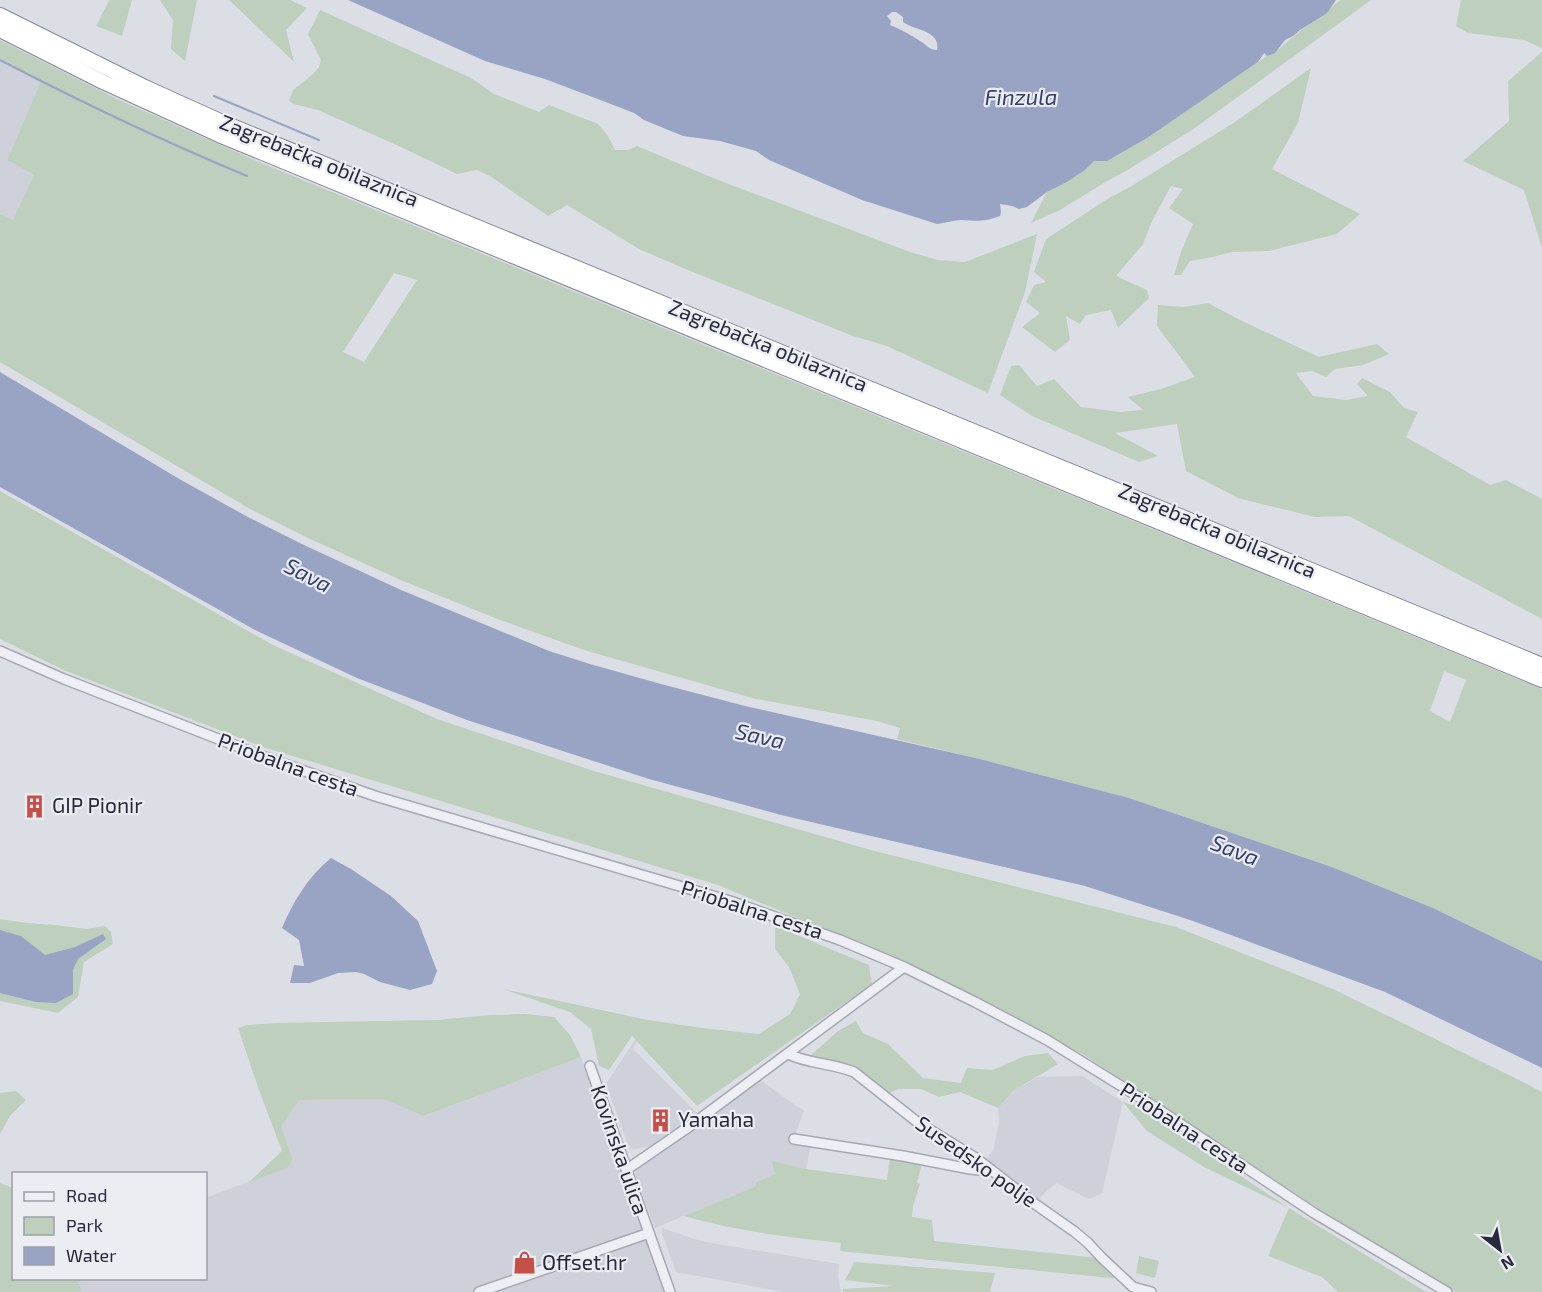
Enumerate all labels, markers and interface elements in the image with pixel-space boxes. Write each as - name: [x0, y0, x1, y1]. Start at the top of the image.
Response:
- water label: Finzula: [985, 83, 1057, 109]
- street label: Zagrebačka obilaznica: [217, 108, 423, 211]
- street label: Zagrebačka obilaznica: [666, 293, 872, 396]
- street label: Zagrebačka obilaznica: [1115, 477, 1320, 583]
- water label: Sava: [281, 551, 336, 597]
- water label: Sava: [733, 717, 787, 753]
- street label: Priobalna cesta: [215, 727, 362, 801]
- place label: GIP Pionir: [52, 792, 143, 817]
- building icon: GIP Pionir: [21, 793, 47, 819]
- water label: Sava: [1208, 828, 1263, 870]
- street label: Priobalna cesta: [678, 874, 827, 943]
- street label: Priobalna cesta: [1116, 1076, 1254, 1177]
- street label: Kovinska ulica: [587, 1081, 654, 1218]
- place label: Yamaha: [678, 1106, 754, 1131]
- building icon: Yamaha: [647, 1107, 673, 1133]
- street label: Susedsko polje: [911, 1110, 1042, 1213]
- legend: [12, 1172, 207, 1280]
- text: Road: [66, 1184, 107, 1206]
- text: Park: [66, 1214, 103, 1236]
- north arrow: [1470, 1220, 1530, 1280]
- text: Water: [66, 1244, 116, 1266]
- place label: Offset.hr: [542, 1249, 627, 1274]
- shop icon: Offset.hr: [511, 1250, 537, 1276]
- text: N: [1498, 1252, 1518, 1274]

